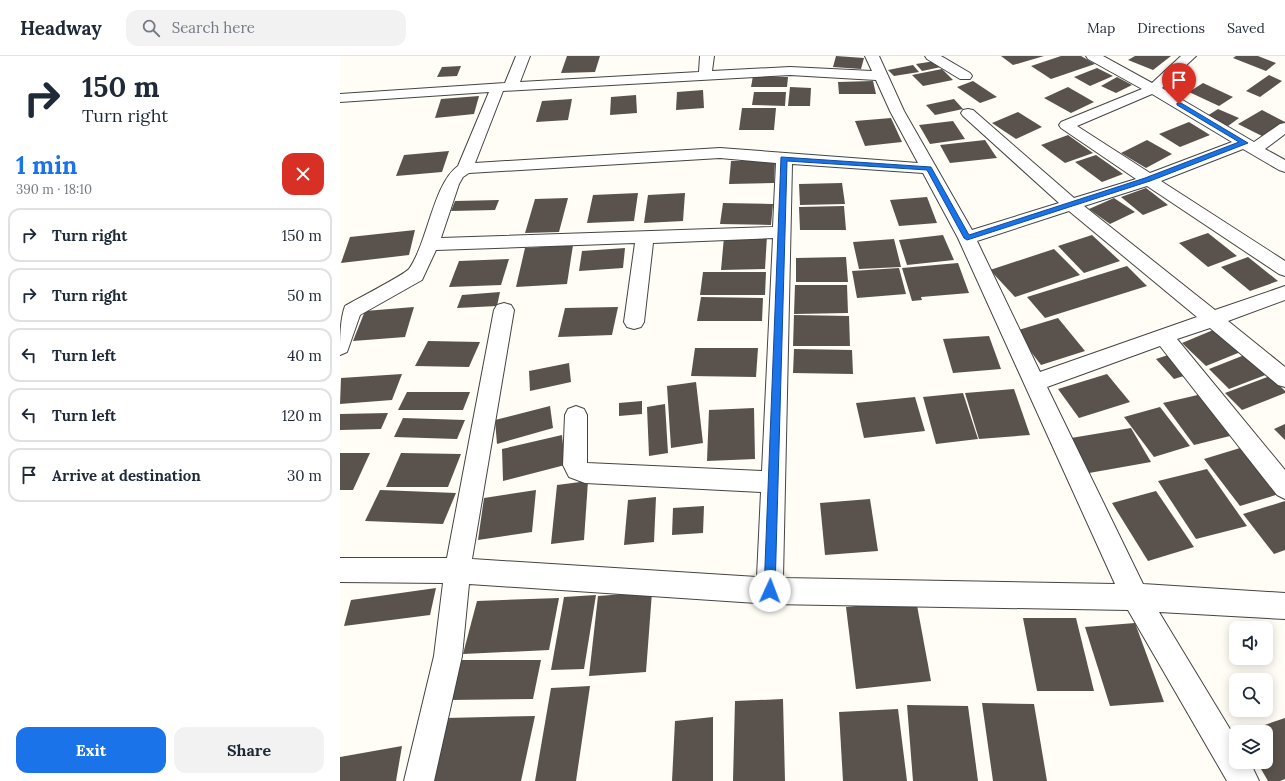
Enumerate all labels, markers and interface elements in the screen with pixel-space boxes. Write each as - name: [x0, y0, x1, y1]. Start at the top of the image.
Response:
- search box: [126, 10, 406, 46]
- text: Headway: [20, 16, 102, 40]
- icon: search: [140, 17, 162, 39]
- text: Search here: [172, 18, 255, 37]
- text: Map: [1087, 19, 1115, 37]
- text: Directions: [1137, 19, 1205, 37]
- text: Saved: [1227, 19, 1265, 37]
- pin: [1162, 63, 1196, 104]
- text: 150 m: [82, 69, 159, 105]
- icon: arrive: [1168, 69, 1190, 91]
- icon: right: [16, 72, 68, 124]
- text: Turn right: [82, 104, 168, 127]
- text: 1 min: [16, 150, 77, 181]
- button: close: [282, 153, 324, 195]
- text: 390 m · 18:10: [16, 181, 92, 198]
- icon: right: [18, 224, 40, 246]
- text: Turn right: [52, 226, 128, 245]
- text: 150 m: [282, 226, 322, 245]
- icon: right: [18, 284, 40, 306]
- text: Turn right: [52, 286, 128, 305]
- text: 50 m: [287, 286, 322, 305]
- icon: left: [18, 344, 40, 366]
- text: Turn left: [52, 346, 116, 365]
- text: 40 m: [287, 346, 322, 365]
- icon: left: [18, 404, 40, 426]
- text: Turn left: [52, 406, 116, 425]
- text: 120 m: [282, 406, 322, 425]
- icon: arrive: [18, 464, 40, 486]
- text: Arrive at destination: [52, 466, 201, 485]
- text: 30 m: [287, 466, 322, 485]
- position arrow: [749, 570, 791, 612]
- map controls: [1229, 621, 1273, 769]
- button: sound: [1229, 621, 1273, 665]
- button: search: [1229, 673, 1273, 717]
- button: layers: [1229, 725, 1273, 769]
- button: Exit: [16, 727, 166, 773]
- button: Share: [174, 727, 324, 773]

